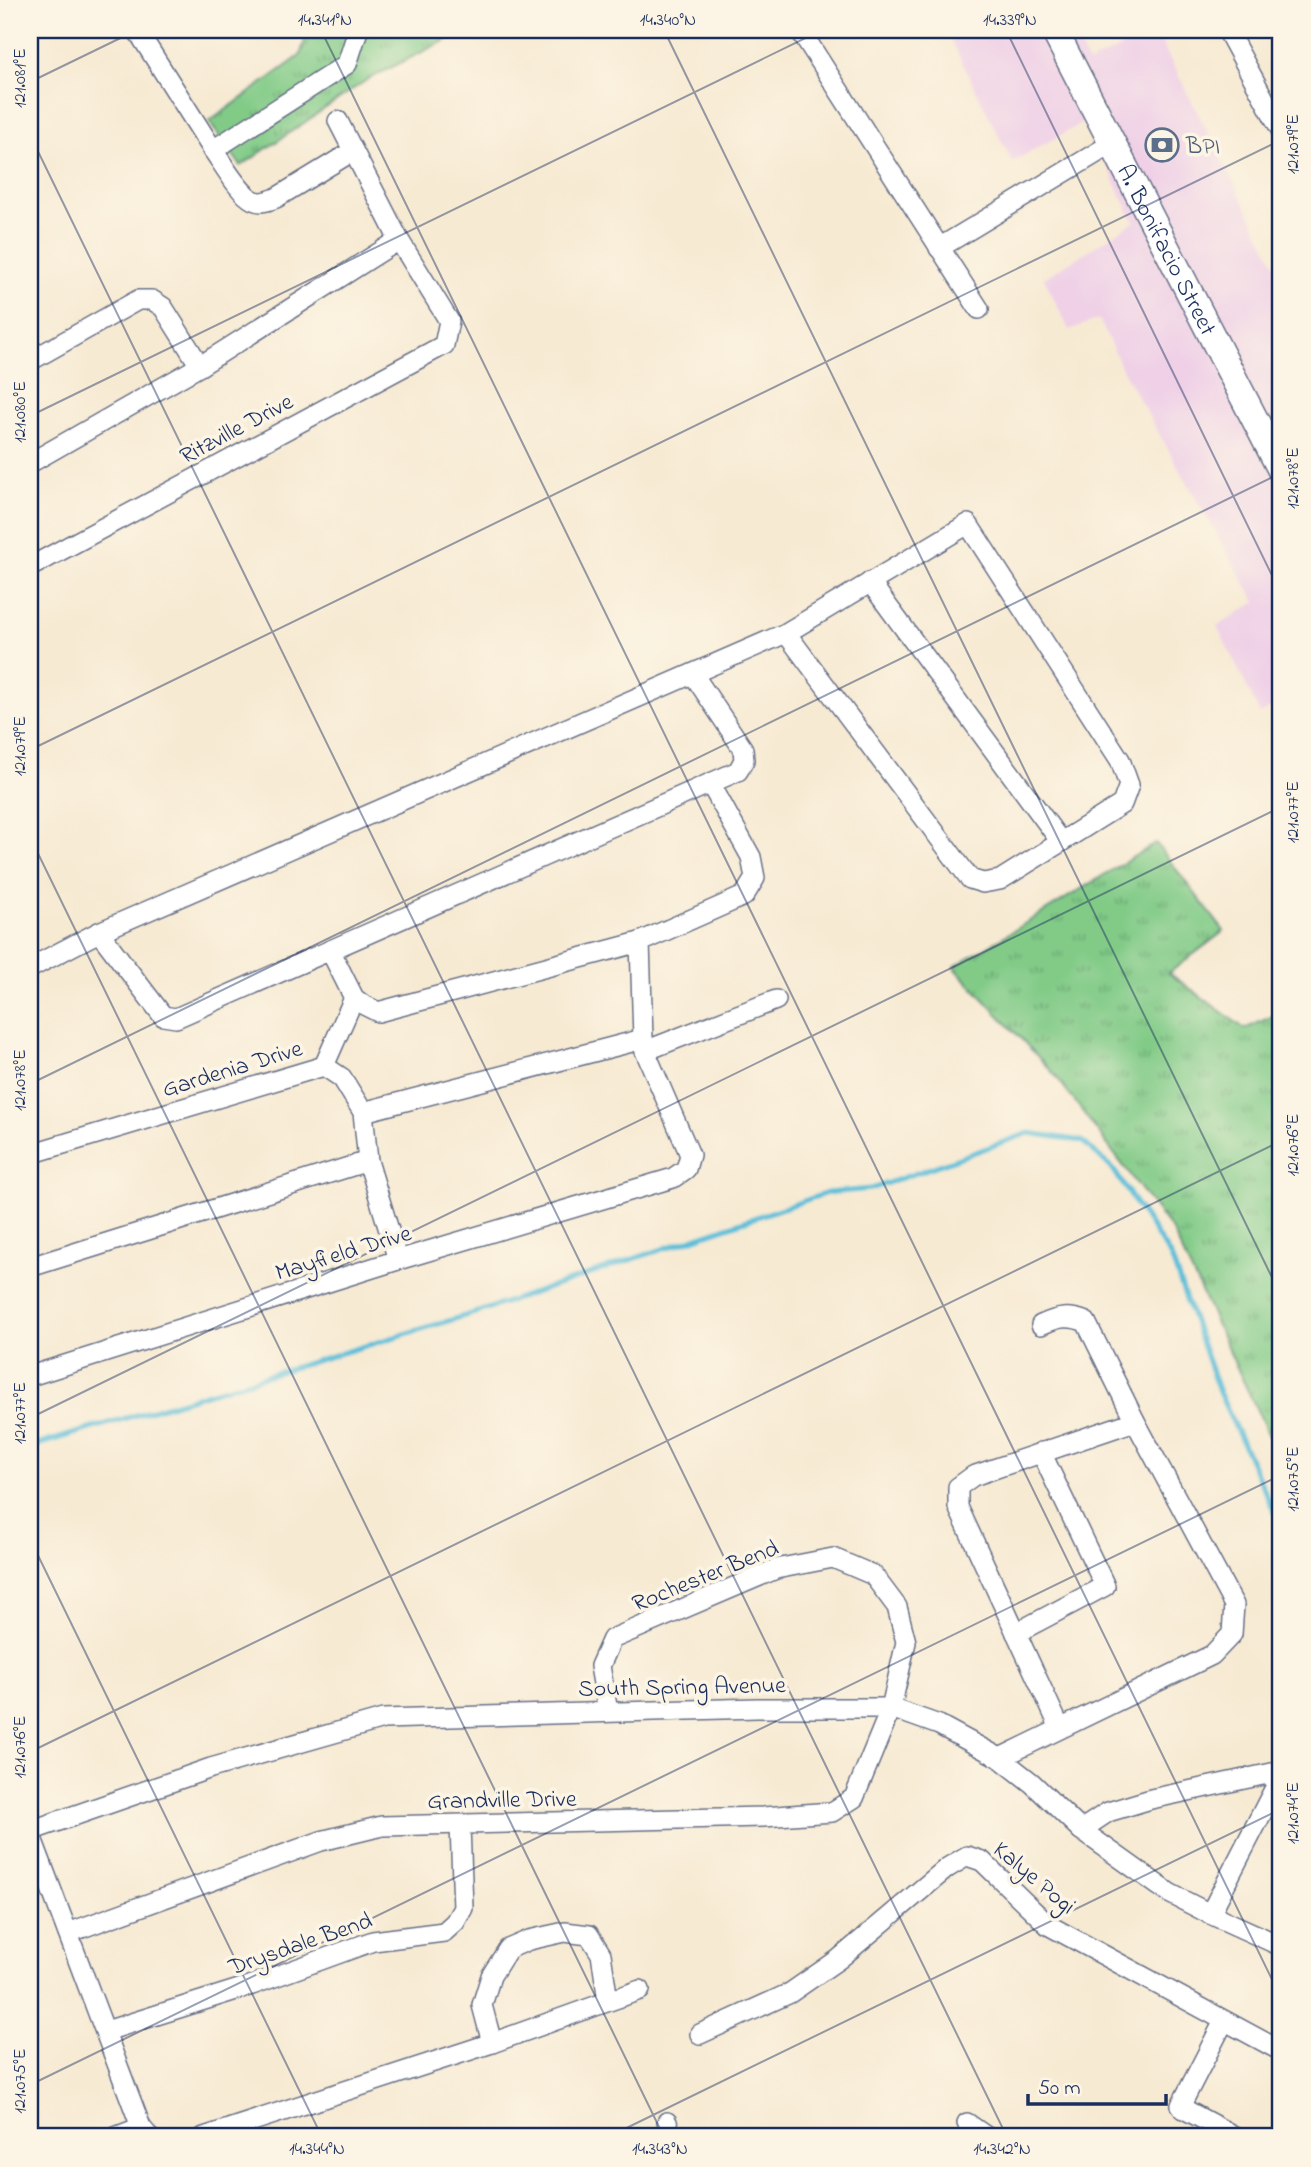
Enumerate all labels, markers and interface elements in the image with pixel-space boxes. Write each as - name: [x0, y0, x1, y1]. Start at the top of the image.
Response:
- text: 14.341°N: [298, 8, 352, 34]
- text: 14.340°N: [640, 8, 696, 34]
- text: 14.339°N: [983, 8, 1037, 34]
- text: 121.081°E: [8, 48, 34, 108]
- text: 121.079°E: [1281, 114, 1307, 174]
- bank icon: BPI: [1143, 126, 1181, 164]
- place label: BPI: [1185, 130, 1220, 165]
- street label: A. Bonifacio Street: [1106, 159, 1224, 343]
- text: 121.080°E: [8, 381, 34, 443]
- street label: Ritzville Drive: [174, 385, 300, 475]
- text: 121.078°E: [1281, 447, 1307, 509]
- text: 121.079°E: [8, 716, 34, 776]
- text: 121.077°E: [1281, 781, 1307, 843]
- street label: Gardenia Drive: [158, 1032, 307, 1108]
- text: 121.078°E: [8, 1049, 34, 1111]
- text: 121.076°E: [1281, 1113, 1307, 1176]
- street label: Mayfield Drive: [271, 1217, 417, 1293]
- text: 121.077°E: [8, 1382, 34, 1444]
- text: 121.075°E: [1281, 1446, 1307, 1512]
- street label: Rochester Bend: [627, 1532, 785, 1623]
- street label: South Spring Avenue: [578, 1669, 786, 1708]
- text: 121.076°E: [8, 1715, 34, 1778]
- text: 121.074°E: [1281, 1782, 1307, 1844]
- street label: Grandville Drive: [427, 1783, 577, 1820]
- street label: Kalye Pogi: [984, 1834, 1082, 1925]
- street label: Drysdale Bend: [223, 1904, 378, 1988]
- text: 121.075°E: [8, 2048, 34, 2114]
- scale bar: [1028, 2062, 1166, 2106]
- text: 50 m: [1038, 2074, 1081, 2104]
- text: 14.344°N: [289, 2137, 345, 2163]
- text: 14.343°N: [632, 2137, 688, 2163]
- text: 14.342°N: [973, 2137, 1031, 2163]

